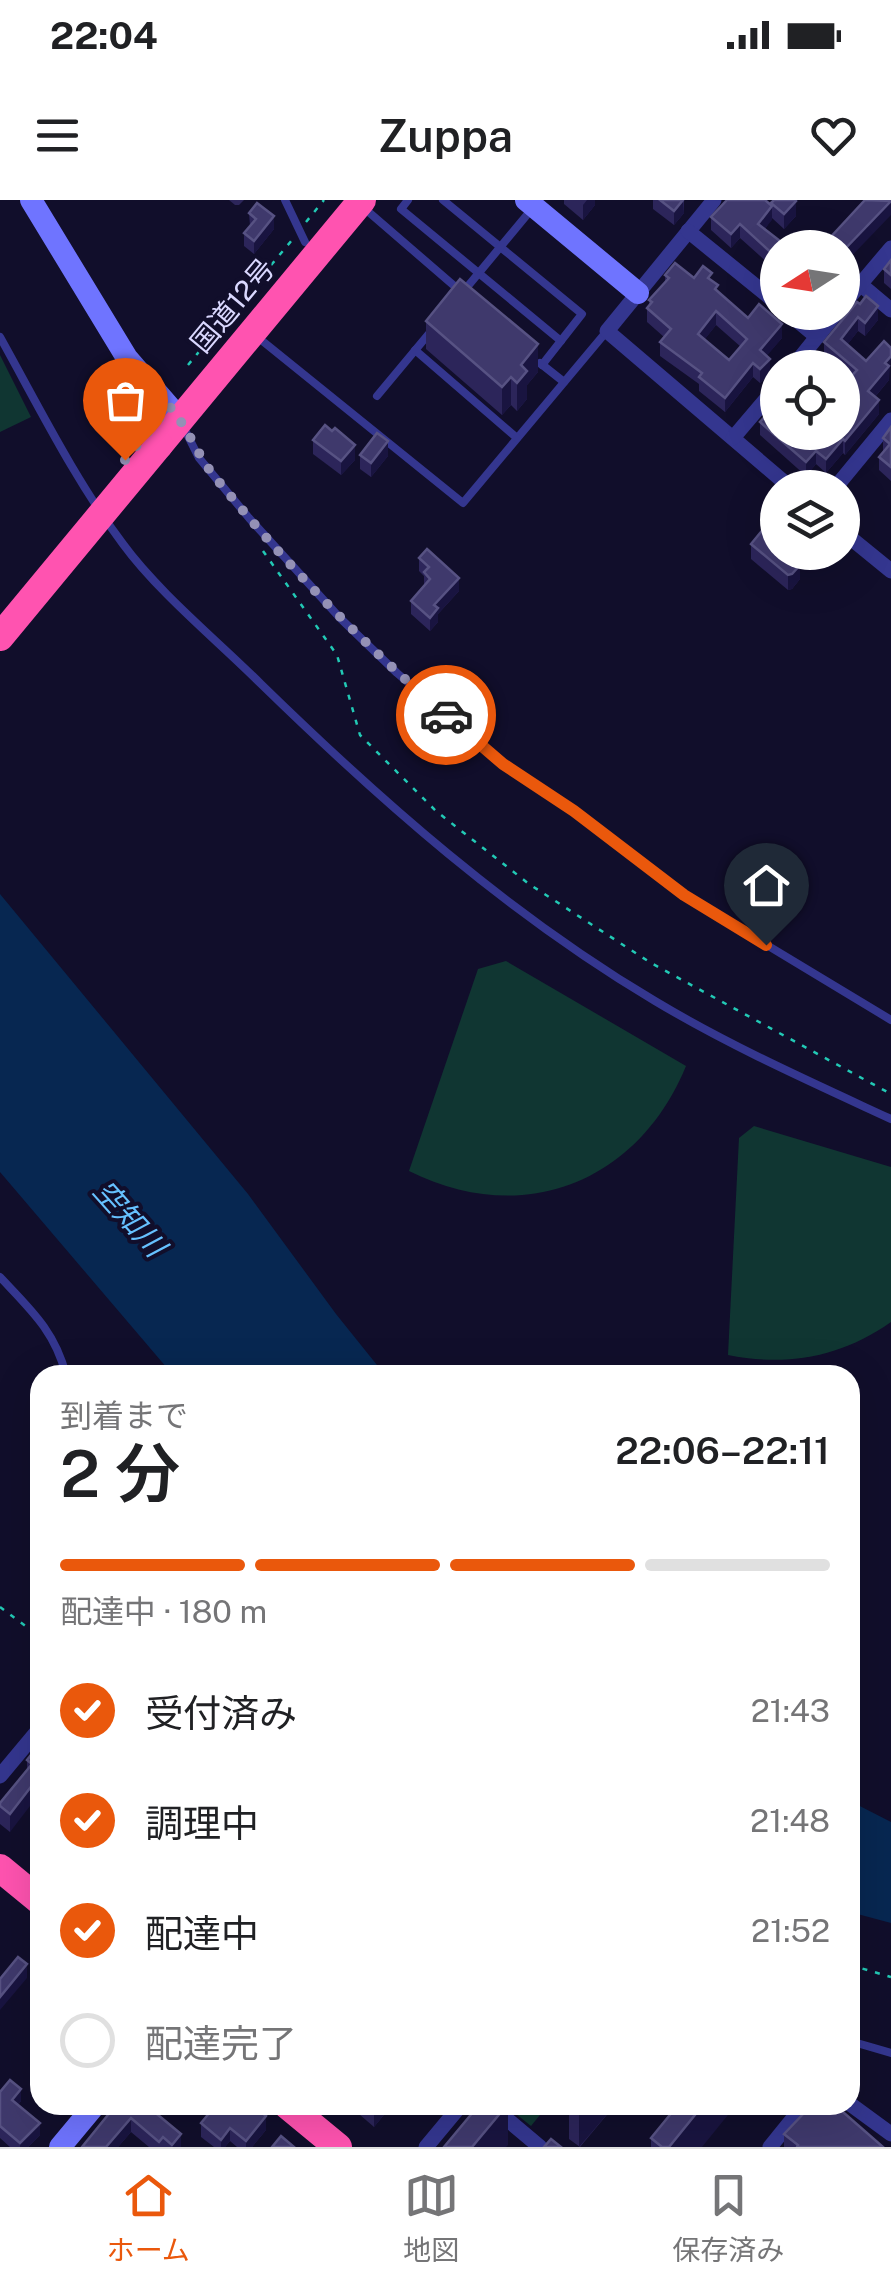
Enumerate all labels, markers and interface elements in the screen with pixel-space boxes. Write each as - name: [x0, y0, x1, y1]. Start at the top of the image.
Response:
- text: 22:04: [50, 13, 158, 58]
- icon: menu: [30, 108, 85, 163]
- icon: heart: [806, 108, 861, 163]
- text: Zuppa: [378, 109, 513, 162]
- north arrow: [760, 230, 860, 330]
- map controls: [760, 230, 860, 570]
- street label: 国道12号: [183, 251, 281, 359]
- button: locate: [760, 350, 860, 450]
- pin: [83, 358, 168, 461]
- icon: bag: [98, 373, 153, 428]
- button: layers: [760, 470, 860, 570]
- courier: [396, 665, 496, 765]
- icon: car: [419, 688, 474, 743]
- pin: [724, 843, 809, 946]
- icon: home: [739, 858, 794, 913]
- water label: 空知川: [87, 1173, 175, 1266]
- text: 到着まで: [60, 1397, 188, 1434]
- text: 22:06–22:11: [615, 1428, 830, 1473]
- text: 2 分: [60, 1435, 180, 1512]
- text: 配達中 · 180 m: [60, 1593, 267, 1630]
- icon: check: [60, 1683, 115, 1738]
- text: 受付済み: [145, 1691, 297, 1736]
- text: 21:43: [751, 1692, 830, 1729]
- icon: check: [60, 1793, 115, 1848]
- text: 調理中: [145, 1801, 259, 1846]
- text: 21:48: [750, 1802, 830, 1839]
- icon: check: [60, 1903, 115, 1958]
- text: 配達中: [145, 1911, 259, 1956]
- text: 21:52: [751, 1912, 830, 1949]
- text: 配達完了: [145, 2021, 297, 2066]
- tab: ホーム: [107, 2168, 190, 2268]
- tab: 地図: [403, 2168, 459, 2268]
- tab: 保存済み: [672, 2168, 784, 2268]

